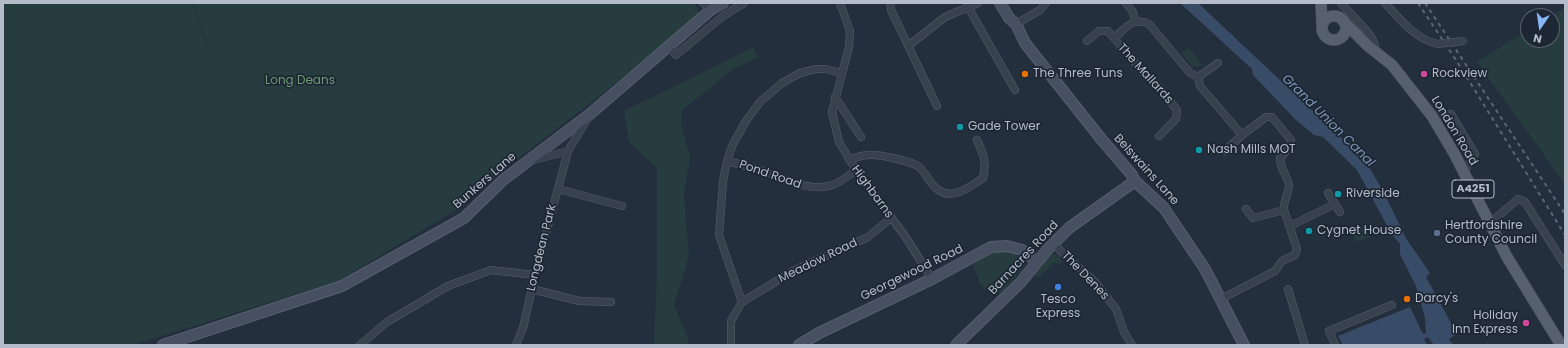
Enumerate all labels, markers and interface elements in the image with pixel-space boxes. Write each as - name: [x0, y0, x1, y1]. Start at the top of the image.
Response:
- north arrow: [1520, 8, 1560, 48]
- text: N: [1532, 30, 1543, 47]
- street label: The Mallards: [1114, 41, 1176, 107]
- place label: The Three Tuns: [1033, 67, 1123, 81]
- place label: Rockview: [1432, 67, 1487, 81]
- marker: The Three Tuns: [1020, 69, 1030, 79]
- marker: Rockview: [1419, 69, 1429, 79]
- water label: Grand Union Canal: [1278, 71, 1378, 171]
- park label: Long Deans: [265, 74, 335, 88]
- street label: London Road: [1428, 94, 1480, 168]
- place label: Gade Tower: [968, 120, 1040, 134]
- marker: Gade Tower: [955, 122, 965, 132]
- street label: Belswains Lane: [1110, 132, 1182, 208]
- place label: Nash Mills MOT: [1207, 143, 1296, 157]
- marker: Nash Mills MOT: [1194, 145, 1204, 155]
- street label: Bunkers Lane: [451, 150, 519, 212]
- street label: Pond Road: [737, 158, 803, 192]
- street label: Highbarns: [848, 163, 896, 221]
- road number: A4251: [1452, 180, 1494, 198]
- place label: Riverside: [1346, 187, 1400, 201]
- marker: Riverside: [1333, 189, 1343, 199]
- street label: Longdean Park: [524, 203, 560, 293]
- street label: Barnacres Road: [986, 218, 1062, 298]
- place label: Hertfordshire County Council: [1445, 219, 1537, 247]
- place label: Cygnet House: [1317, 224, 1401, 238]
- marker: Cygnet House: [1304, 226, 1314, 236]
- marker: Hertfordshire County Council: [1432, 228, 1442, 238]
- street label: Meadow Road: [776, 236, 860, 286]
- street label: Georgewood Road: [858, 242, 966, 304]
- street label: The Denes: [1058, 249, 1112, 303]
- marker: Tesco Express: [1053, 282, 1063, 292]
- place label: Darcy's: [1415, 292, 1458, 306]
- place label: Tesco Express: [1036, 293, 1080, 321]
- marker: Darcy's: [1402, 294, 1412, 304]
- place label: Holiday Inn Express: [1452, 309, 1518, 337]
- marker: Holiday Inn Express: [1521, 318, 1531, 328]

